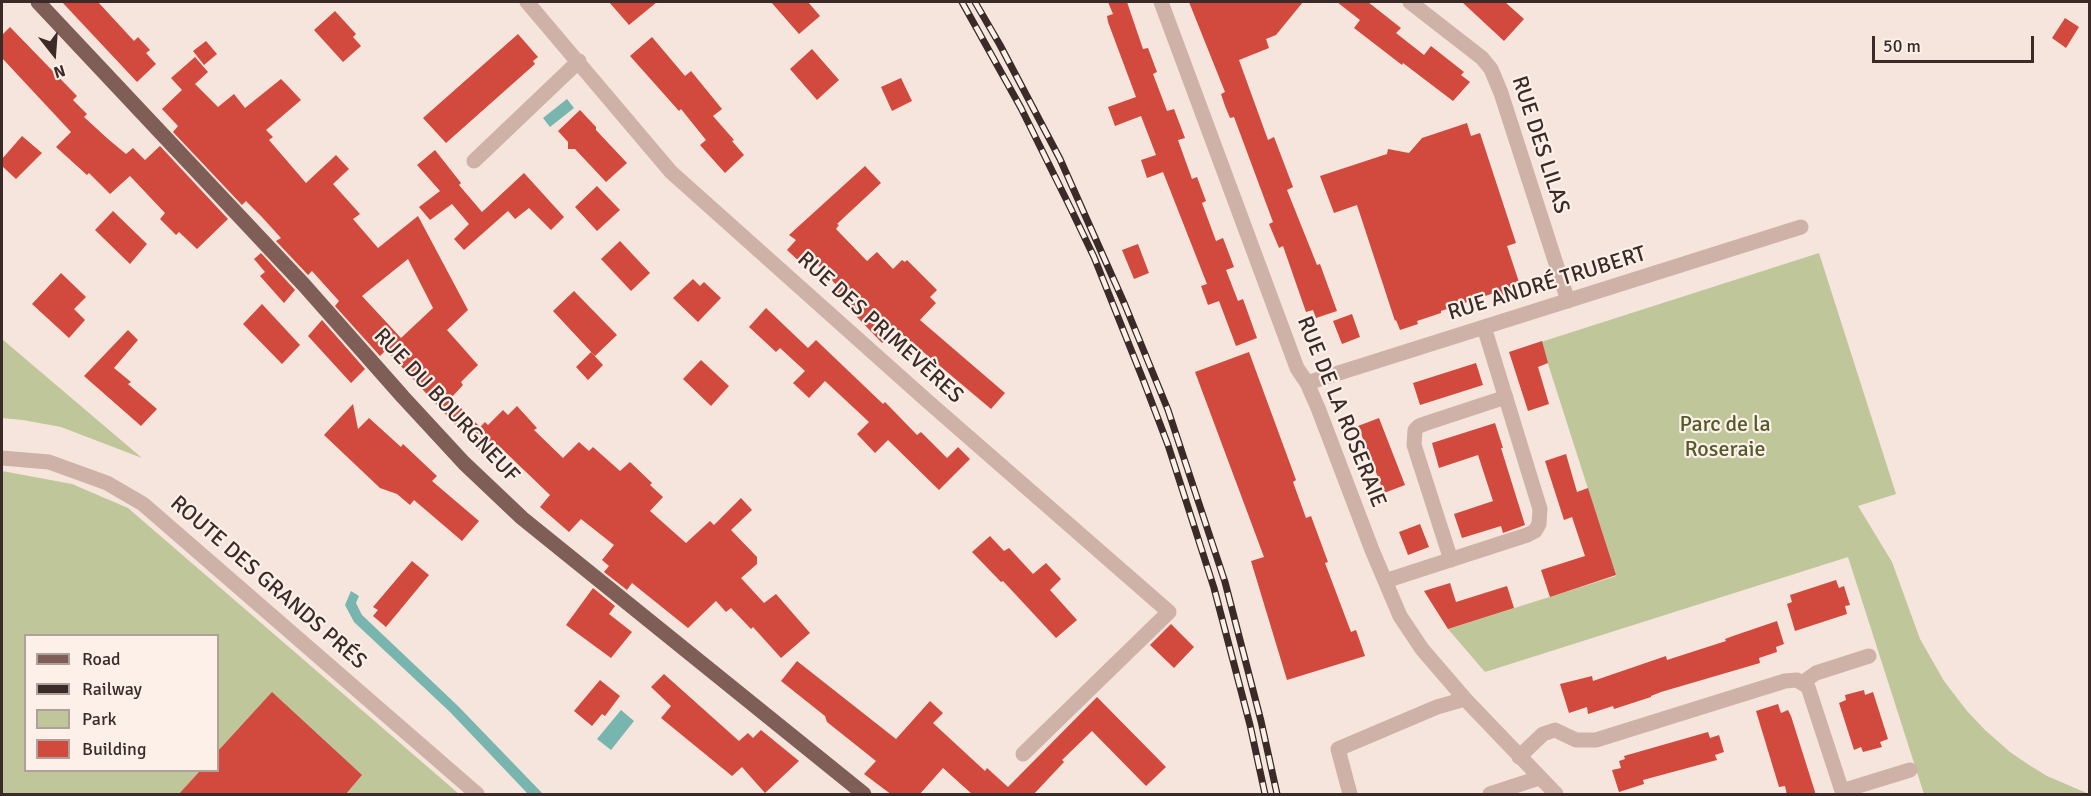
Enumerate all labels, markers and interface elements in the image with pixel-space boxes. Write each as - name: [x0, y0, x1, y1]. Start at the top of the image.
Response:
- north arrow: [24, 24, 84, 84]
- scale bar: [1875, 24, 2037, 62]
- text: 50 m: [1883, 35, 1921, 57]
- text: N: [51, 60, 68, 82]
- street label: RUE DES LILAS: [1505, 73, 1575, 217]
- street label: RUE ANDRÉ TRUBERT: [1445, 241, 1649, 327]
- street label: RUE DES PRIMEVÈRES: [792, 247, 968, 409]
- street label: RUE DE LA ROSERAIE: [1291, 313, 1391, 511]
- street label: RUE DU BOURGNEUF: [368, 323, 524, 489]
- park label: Parc de la Roseraie: [1679, 412, 1771, 464]
- street label: ROUTE DES GRANDS PRÉS: [164, 491, 372, 675]
- legend: [24, 634, 219, 772]
- text: Road: [82, 648, 121, 670]
- text: Railway: [82, 678, 142, 700]
- text: Park: [82, 708, 117, 730]
- text: Building: [82, 738, 146, 760]

